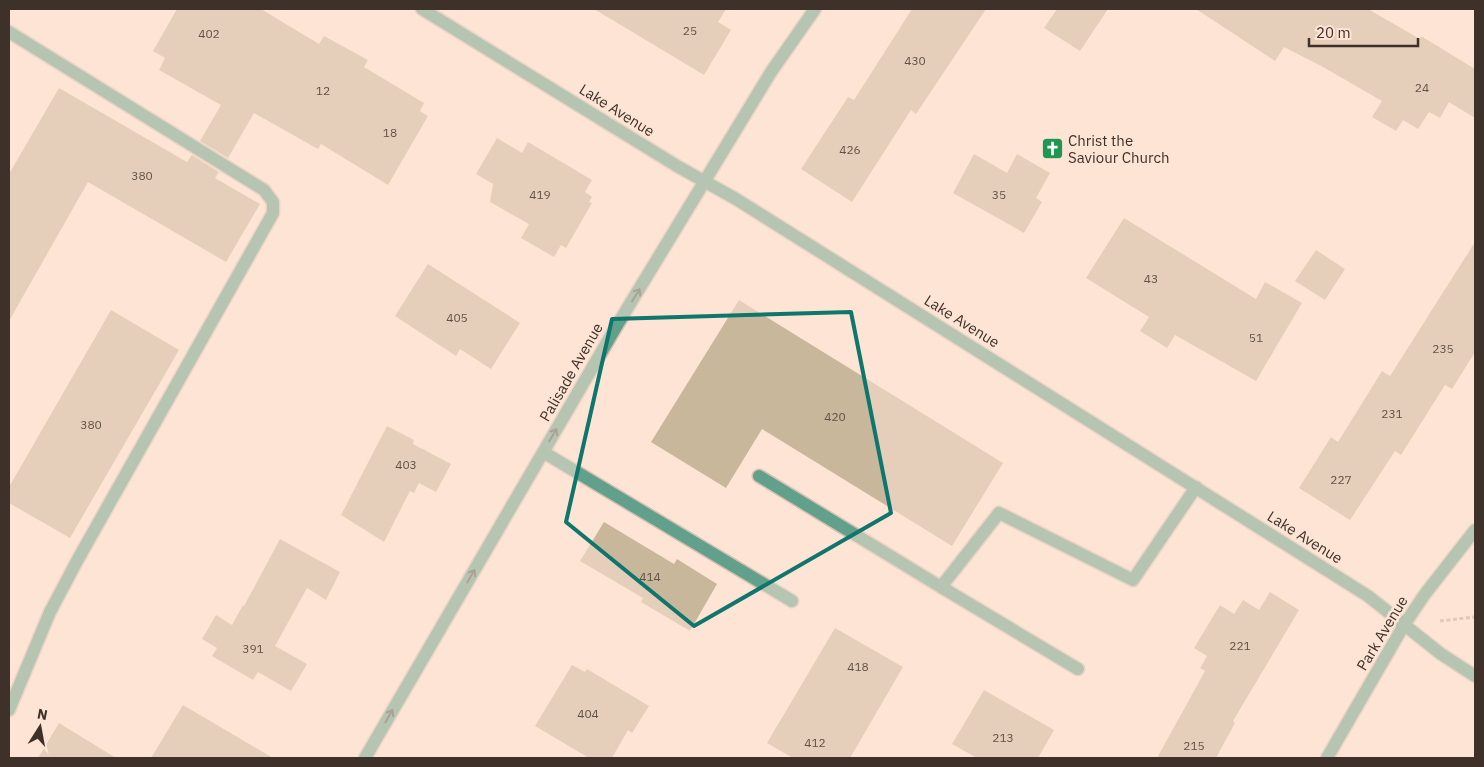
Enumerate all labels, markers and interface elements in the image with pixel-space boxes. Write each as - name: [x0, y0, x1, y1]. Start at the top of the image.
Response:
- scale bar: [1309, 15, 1418, 47]
- house number: 25: [683, 23, 697, 38]
- text: 20 m: [1316, 23, 1351, 42]
- house number: 402: [198, 26, 220, 41]
- house number: 430: [904, 53, 926, 68]
- street label: Lake Avenue: [576, 79, 658, 141]
- house number: 24: [1415, 80, 1429, 95]
- house number: 12: [316, 83, 330, 98]
- house number: 18: [383, 125, 397, 140]
- place label: Christ the Saviour Church: [1068, 131, 1170, 167]
- church icon: Christ the Saviour Church: [1040, 137, 1064, 161]
- house number: 426: [839, 142, 861, 157]
- house number: 380: [131, 168, 153, 183]
- house number: 419: [529, 187, 551, 202]
- house number: 35: [992, 187, 1006, 202]
- house number: 43: [1144, 271, 1158, 286]
- one-way arrow: [631, 289, 641, 303]
- street label: Lake Avenue: [921, 290, 1003, 352]
- house number: 405: [446, 310, 468, 325]
- street label: Palisade Avenue: [535, 319, 607, 425]
- house number: 51: [1249, 330, 1263, 345]
- house number: 235: [1432, 341, 1454, 356]
- house number: 231: [1381, 406, 1403, 421]
- house number: 420: [824, 409, 846, 424]
- house number: 380: [80, 417, 102, 432]
- one-way arrow: [549, 429, 559, 443]
- house number: 403: [395, 457, 417, 472]
- house number: 227: [1330, 472, 1352, 487]
- street label: Lake Avenue: [1264, 506, 1346, 568]
- one-way arrow: [467, 569, 477, 583]
- house number: 414: [639, 569, 661, 584]
- street label: Park Avenue: [1352, 592, 1412, 674]
- house number: 221: [1229, 638, 1251, 653]
- house number: 391: [242, 641, 264, 656]
- house number: 418: [847, 659, 869, 674]
- north arrow: [15, 702, 65, 752]
- text: N: [36, 704, 49, 724]
- house number: 404: [577, 706, 599, 721]
- one-way arrow: [385, 710, 395, 724]
- house number: 213: [992, 730, 1014, 745]
- house number: 412: [804, 735, 826, 750]
- house number: 215: [1183, 738, 1205, 753]

